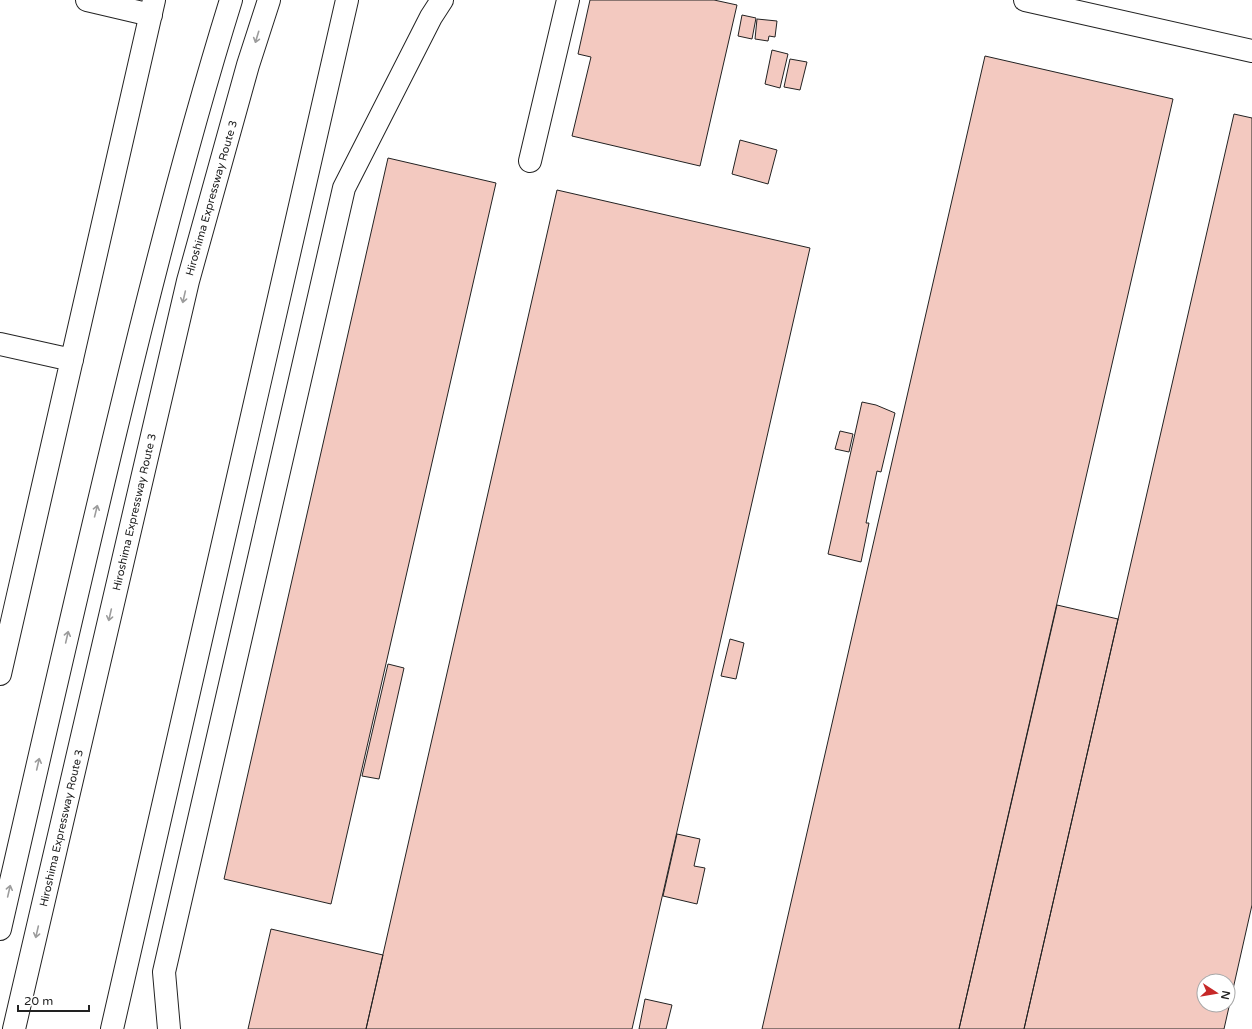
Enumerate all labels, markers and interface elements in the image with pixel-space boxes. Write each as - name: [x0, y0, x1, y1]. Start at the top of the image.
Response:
- one-way arrow: [253, 31, 260, 44]
- street label: Hiroshima Expressway Route 3: [183, 119, 240, 277]
- one-way arrow: [180, 290, 187, 303]
- street label: Hiroshima Expressway Route 3: [110, 432, 159, 592]
- one-way arrow: [93, 504, 100, 517]
- one-way arrow: [105, 608, 113, 621]
- one-way arrow: [63, 631, 71, 644]
- street label: Hiroshima Expressway Route 3: [37, 748, 86, 908]
- one-way arrow: [34, 758, 42, 771]
- one-way arrow: [5, 885, 13, 898]
- one-way arrow: [32, 925, 40, 938]
- north arrow: [1196, 973, 1236, 1013]
- scale bar: [18, 987, 89, 1013]
- text: N: [1218, 989, 1233, 1001]
- text: 20 m: [24, 994, 53, 1008]

